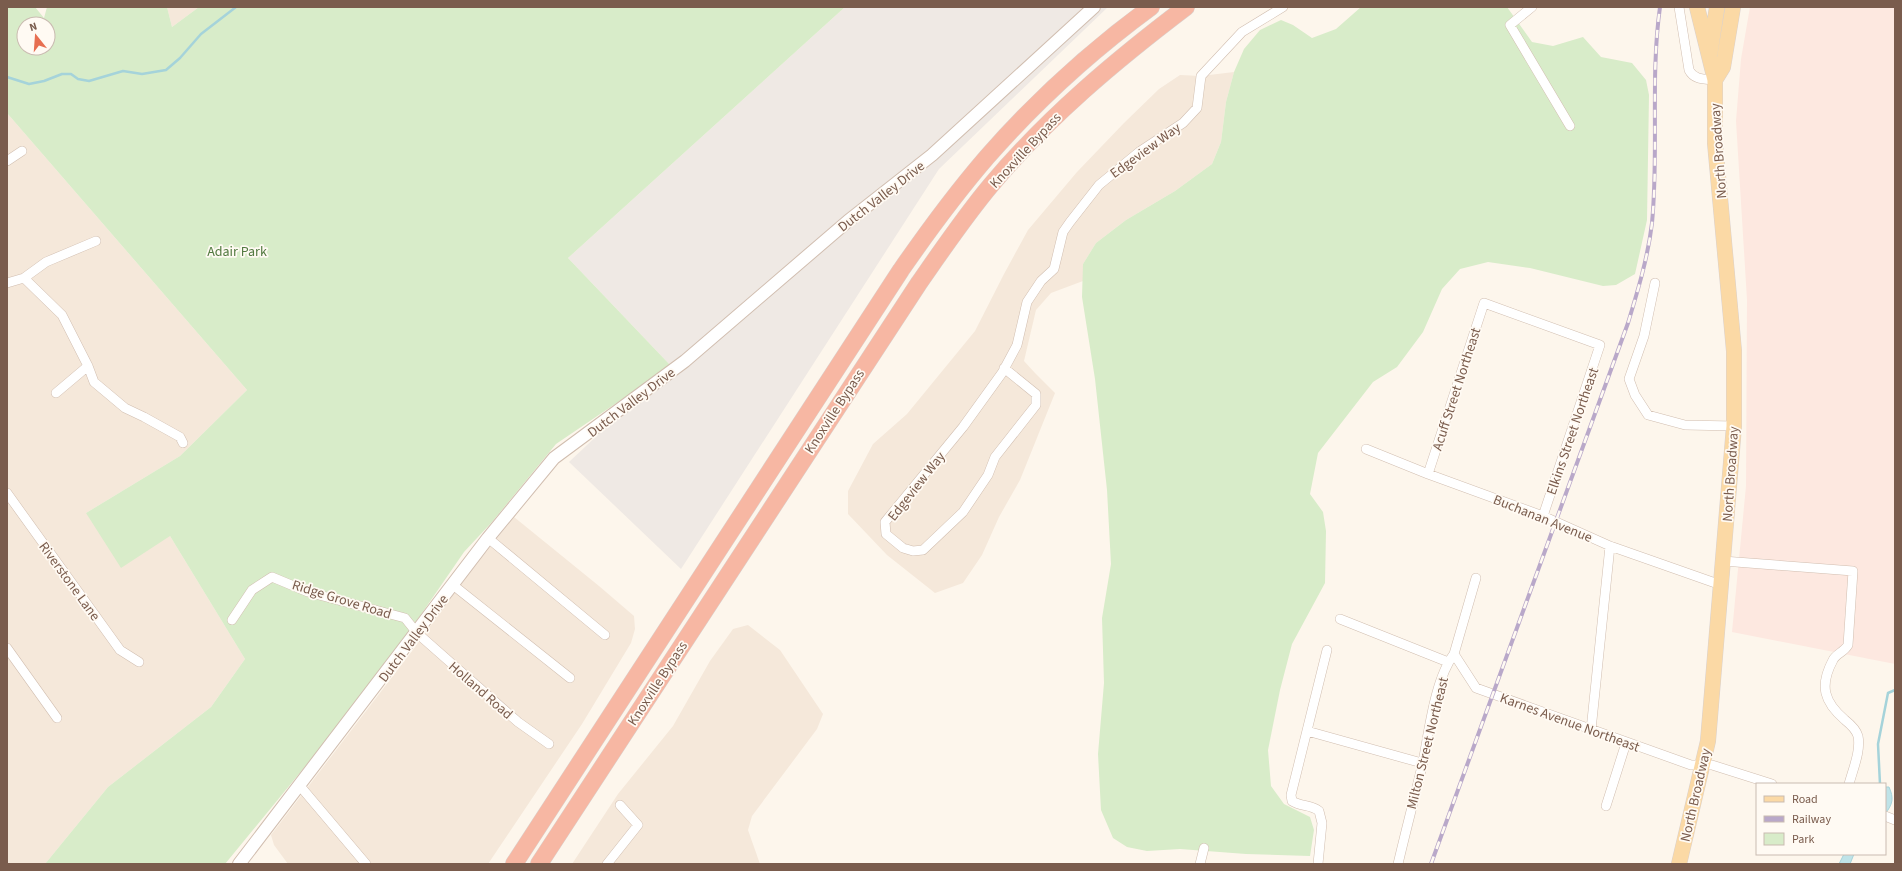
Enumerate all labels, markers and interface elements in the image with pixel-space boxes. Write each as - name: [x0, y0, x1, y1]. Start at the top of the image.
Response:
- north arrow: [16, 16, 56, 56]
- text: N: [28, 19, 39, 35]
- street label: North Broadway: [1706, 102, 1732, 199]
- street label: Knoxville Bypass: [985, 108, 1066, 193]
- street label: Edgeview Way: [1106, 118, 1185, 183]
- street label: Dutch Valley Drive: [834, 156, 929, 237]
- park label: Adair Park: [207, 242, 267, 262]
- street label: Acuff Street Northeast: [1428, 325, 1486, 453]
- street label: Dutch Valley Drive: [584, 363, 680, 442]
- street label: Knoxville Bypass: [800, 365, 870, 458]
- street label: Elkins Street Northeast: [1542, 365, 1604, 498]
- street label: North Broadway: [1718, 425, 1744, 522]
- street label: Edgeview Way: [883, 447, 951, 526]
- street label: Buchanan Avenue: [1490, 490, 1595, 548]
- street label: Riverstone Lane: [34, 538, 105, 625]
- street label: Ridge Grove Road: [290, 575, 394, 625]
- street label: Dutch Valley Drive: [374, 590, 454, 687]
- street label: Knoxville Bypass: [623, 637, 693, 730]
- street label: Holland Road: [444, 657, 517, 724]
- street label: Milton Street Northeast: [1402, 675, 1454, 811]
- street label: Karnes Avenue Northeast: [1497, 688, 1642, 758]
- street label: North Broadway: [1676, 746, 1717, 844]
- legend: [1756, 783, 1886, 855]
- text: Road: [1792, 791, 1818, 808]
- text: Railway: [1792, 811, 1831, 828]
- text: Park: [1792, 831, 1814, 848]

